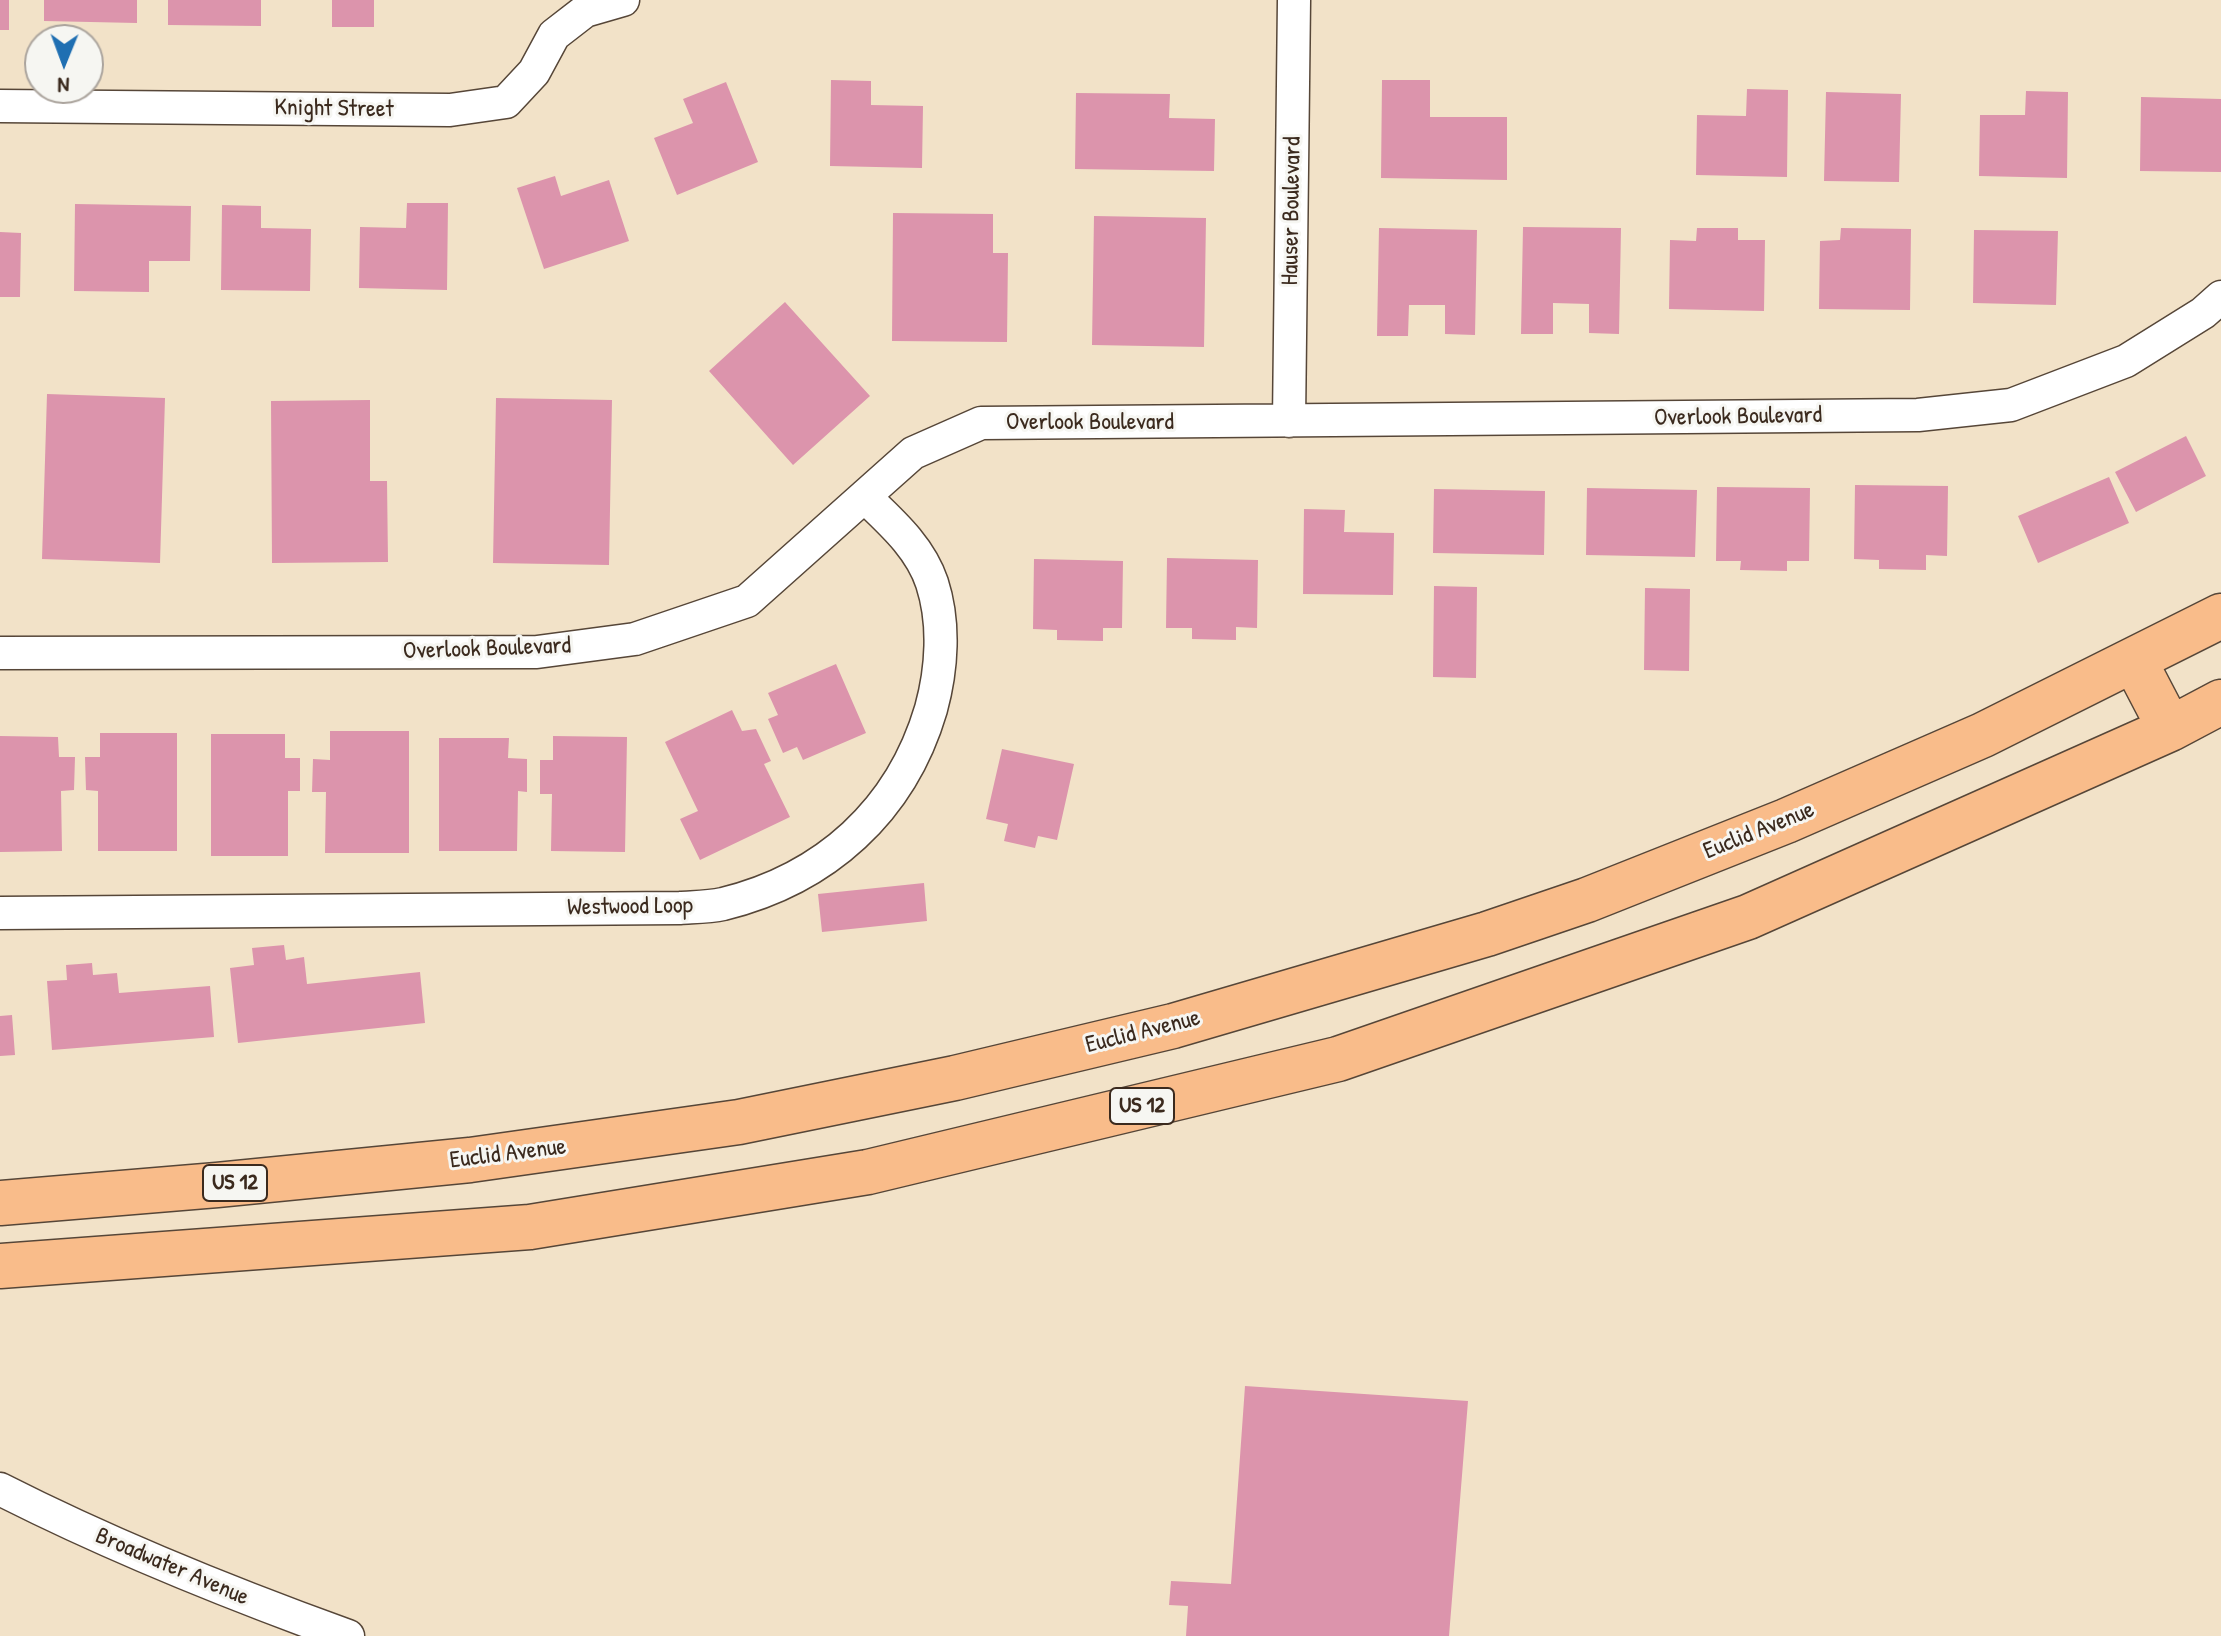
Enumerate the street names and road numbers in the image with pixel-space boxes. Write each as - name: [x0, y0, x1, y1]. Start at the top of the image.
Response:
- street label: Knight Street: [274, 94, 394, 124]
- street label: Hauser Boulevard: [1276, 136, 1308, 286]
- street label: Overlook Boulevard: [1654, 401, 1822, 433]
- street label: Overlook Boulevard: [1006, 409, 1174, 437]
- street label: Overlook Boulevard: [403, 632, 571, 666]
- street label: Euclid Avenue: [1699, 796, 1819, 866]
- street label: Westwood Loop: [567, 892, 693, 922]
- street label: Euclid Avenue: [1083, 1004, 1203, 1060]
- road number: US 12: [1110, 1088, 1174, 1124]
- street label: Euclid Avenue: [448, 1133, 568, 1175]
- road number: US 12: [203, 1165, 267, 1201]
- street label: Broadwater Avenue: [91, 1522, 253, 1612]

